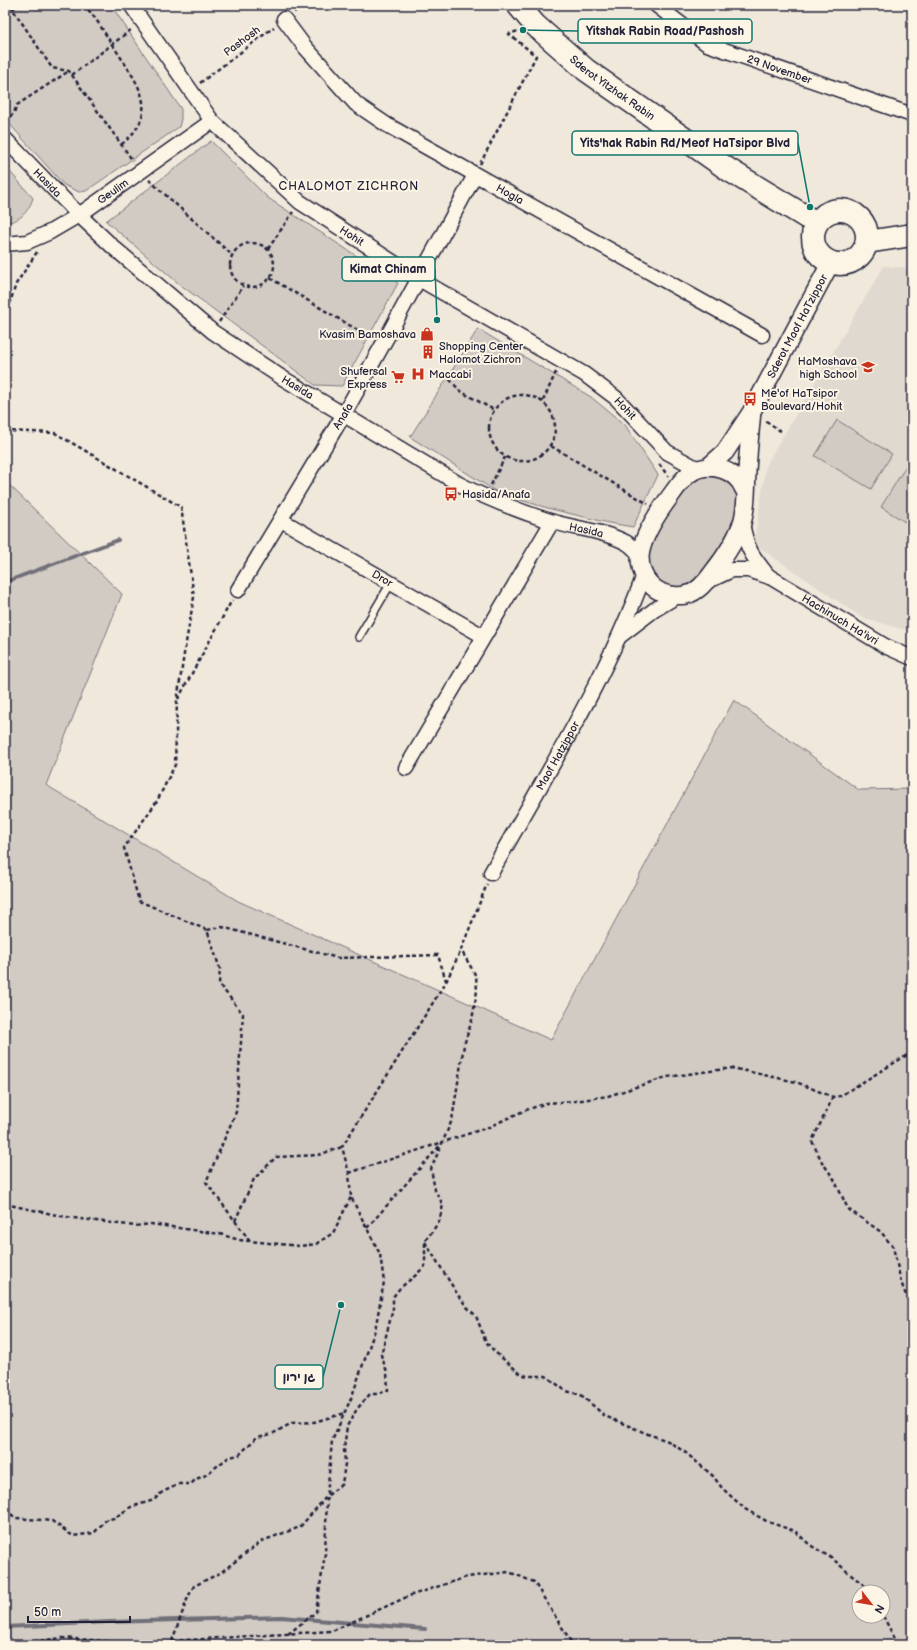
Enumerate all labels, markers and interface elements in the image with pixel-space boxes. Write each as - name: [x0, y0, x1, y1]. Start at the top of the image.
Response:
- callout: Yitshak Rabin Road/Pashosh: [578, 19, 752, 43]
- street label: Pashosh: [221, 23, 263, 59]
- text: Yitshak Rabin Road/Pashosh: [586, 24, 744, 39]
- street label: Sderot Yitzhak Rabin: [567, 52, 658, 123]
- street label: 29 November: [745, 52, 815, 87]
- callout: Yits'hak Rabin Rd/Meof HaTsipor Blvd: [572, 131, 798, 155]
- text: Yits'hak Rabin Rd/Meof HaTsipor Blvd: [580, 136, 790, 151]
- street label: Hasida: [31, 166, 64, 200]
- street label: Geulim: [95, 176, 131, 207]
- district label: CHALOMOT ZICHRON: [279, 179, 419, 194]
- street label: Hogla: [494, 181, 526, 207]
- street label: Hohit: [337, 223, 367, 249]
- callout: Kimat Chinam: [342, 257, 435, 281]
- text: Kimat Chinam: [349, 262, 427, 277]
- street label: Sderot Maof HaTzippor: [764, 271, 830, 380]
- shop icon: Kvasim Bamoshava: [419, 326, 435, 342]
- place label: Kvasim Bamoshava: [319, 328, 416, 341]
- place label: Shopping Center Halomot Zichron: [439, 340, 524, 366]
- building icon: Shopping Center Halomot Zichron: [420, 344, 436, 360]
- place label: HaMoshava high School: [798, 355, 857, 381]
- school or university icon: HaMoshava high School: [860, 359, 876, 375]
- place label: Shufersal Express: [341, 365, 388, 391]
- hospital icon: Maccabi: [410, 366, 426, 382]
- place label: Maccabi: [429, 368, 471, 381]
- supermarket icon: Shufersal Express: [390, 369, 406, 385]
- street label: Hasida: [279, 372, 316, 402]
- place label: Me'of HaTsipor Boulevard/Hohit: [761, 387, 843, 413]
- bus stop icon: Me'of HaTsipor Boulevard/Hohit: [742, 391, 758, 407]
- street label: Hohit: [612, 394, 640, 423]
- street label: Anafa: [330, 401, 355, 432]
- bus stop icon: Hasida/Anafa: [443, 486, 459, 502]
- place label: Hasida/Anafa: [462, 488, 530, 501]
- street label: Hasida: [568, 520, 605, 540]
- street label: Dror: [370, 567, 396, 590]
- street label: Hachinuch Ha'ivri: [800, 591, 881, 647]
- street label: Maof Hatzippor: [533, 718, 582, 792]
- callout: גן ירון: [275, 1365, 323, 1389]
- text: גן ירון: [283, 1370, 316, 1385]
- north arrow: [851, 1584, 891, 1624]
- scale bar: [28, 1598, 130, 1624]
- text: N: [871, 1602, 887, 1616]
- text: 50 m: [34, 1605, 61, 1620]

